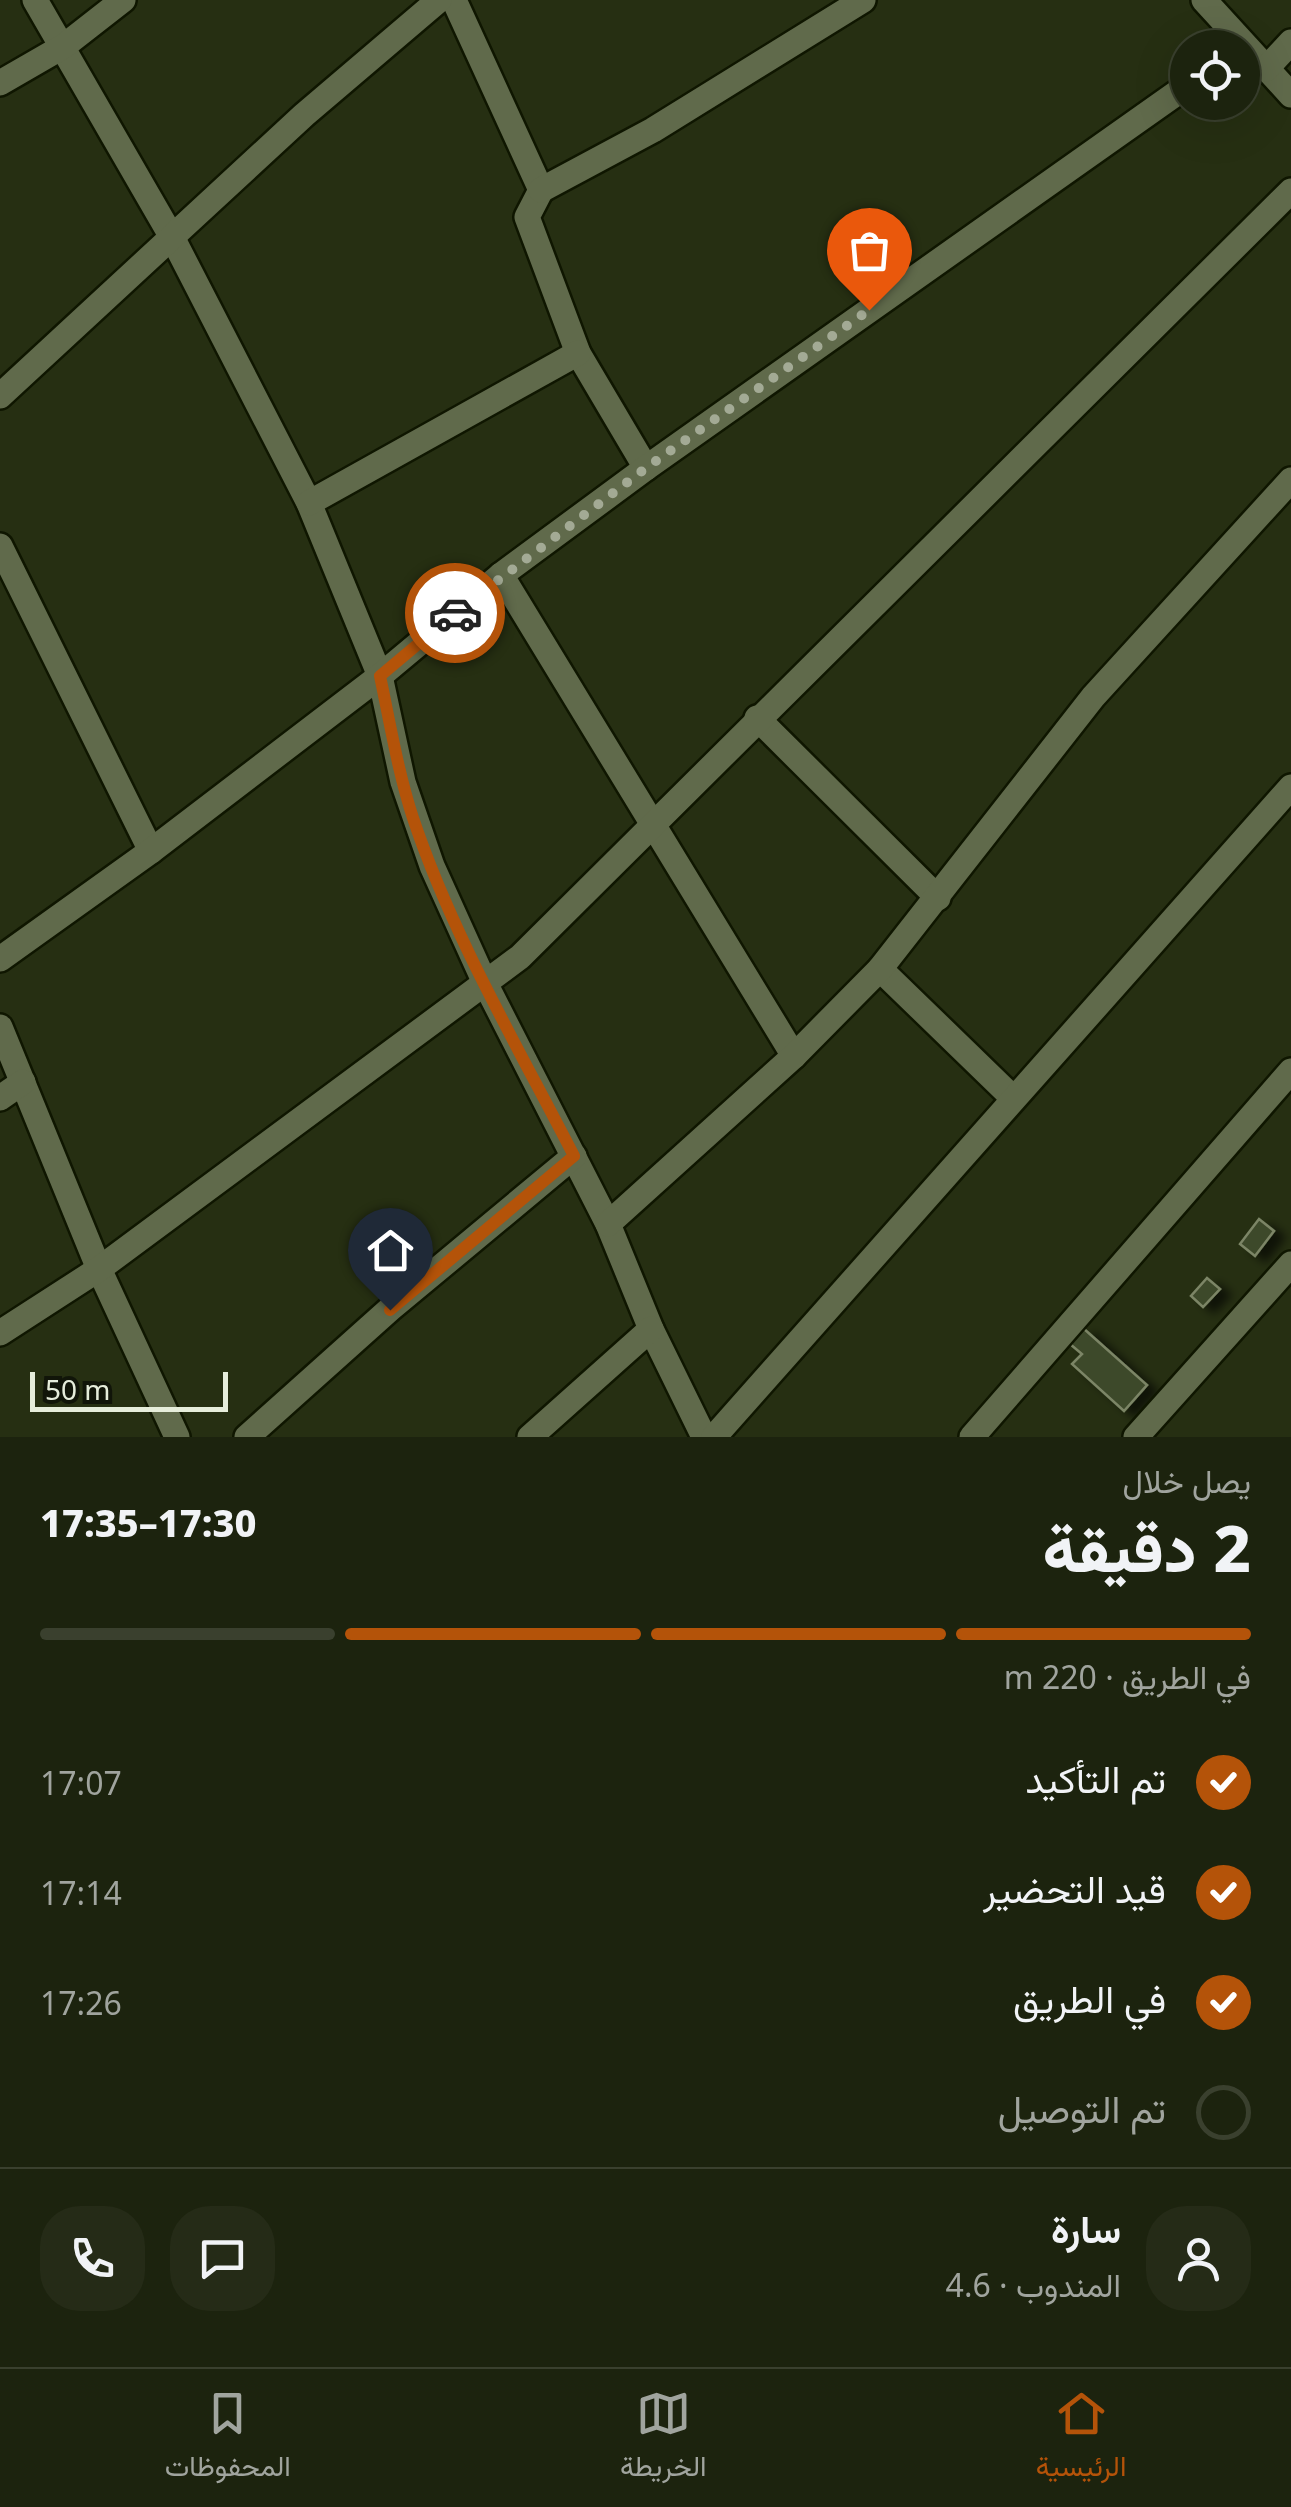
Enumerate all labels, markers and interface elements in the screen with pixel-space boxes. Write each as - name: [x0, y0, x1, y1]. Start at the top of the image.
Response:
- map controls: [1170, 30, 1260, 120]
- button: locate: [1170, 30, 1260, 120]
- pin: [827, 208, 912, 311]
- icon: bag: [842, 223, 897, 278]
- courier: [405, 563, 505, 663]
- icon: car: [428, 586, 483, 641]
- pin: [348, 1208, 433, 1311]
- icon: home: [363, 1223, 418, 1278]
- scale bar: [30, 1367, 228, 1412]
- text: 50 m: [45, 1370, 111, 1408]
- text: يصل خلال: [1123, 1459, 1251, 1502]
- text: 17:30–17:35: [40, 1496, 256, 1548]
- text: 2 دقيقة: [1043, 1503, 1251, 1591]
- text: في الطريق · 220 m: [1004, 1655, 1251, 1698]
- text: تم التأكيد: [1025, 1752, 1166, 1804]
- icon: check: [1196, 1755, 1251, 1810]
- text: 17:07: [40, 1761, 122, 1804]
- text: قيد التحضير: [983, 1862, 1166, 1914]
- icon: check: [1196, 1865, 1251, 1920]
- text: 17:14: [40, 1871, 122, 1914]
- text: في الطريق: [1013, 1972, 1166, 2024]
- icon: check: [1196, 1975, 1251, 2030]
- text: 17:26: [40, 1981, 122, 2024]
- text: تم التوصيل: [998, 2082, 1166, 2134]
- text: سارة: [1051, 2202, 1121, 2254]
- button: phone: [40, 2206, 145, 2311]
- button: chat: [170, 2206, 275, 2311]
- button: person: [1146, 2206, 1251, 2311]
- text: المندوب · 4.6: [946, 2263, 1121, 2306]
- tab: المحفوظات: [165, 2386, 291, 2491]
- tab: الخريطة: [620, 2386, 707, 2491]
- tab: الرئيسية: [1036, 2386, 1126, 2491]

